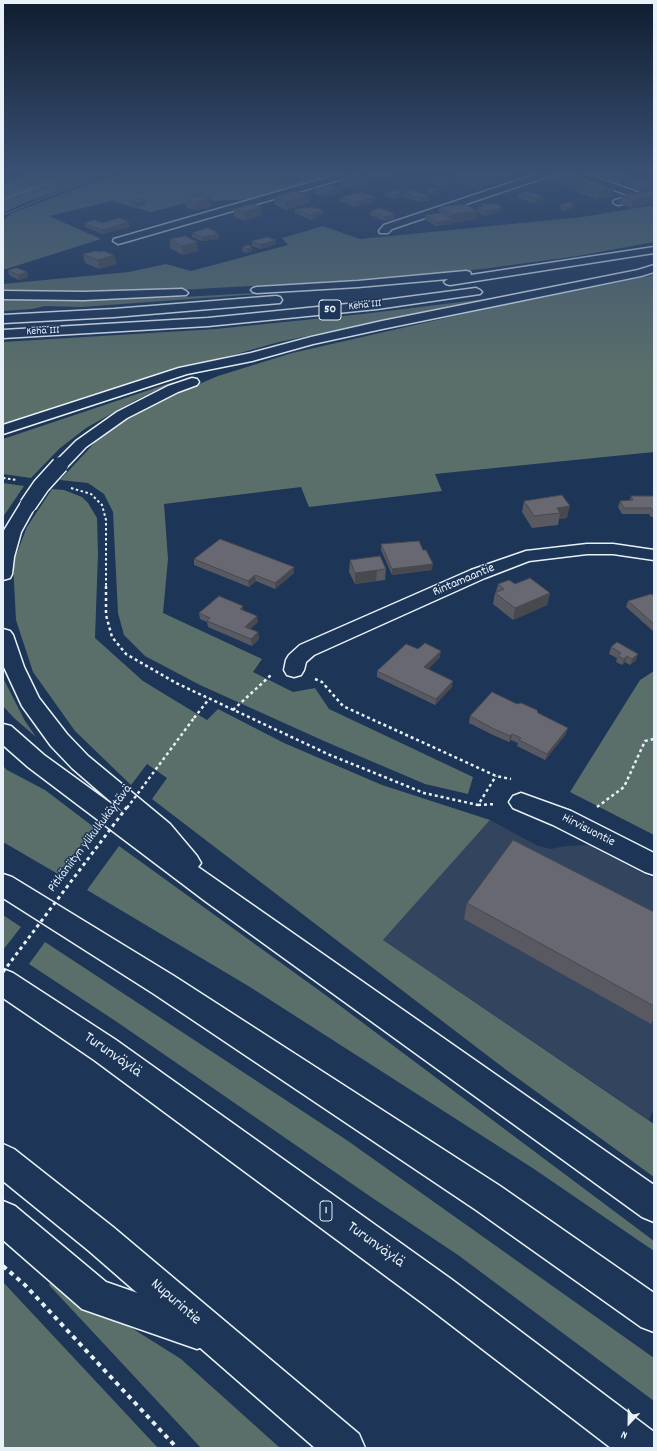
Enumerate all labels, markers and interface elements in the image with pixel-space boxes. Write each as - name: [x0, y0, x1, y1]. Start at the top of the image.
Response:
- street label: Kehä III: [348, 298, 382, 314]
- road number: 50: [319, 300, 341, 320]
- street label: Kehä III: [26, 325, 60, 339]
- street label: Rintamaantie: [431, 561, 497, 601]
- street label: Pitkäniityn ylikulkukäytävä: [45, 782, 137, 896]
- street label: Hirvisuontie: [559, 811, 617, 851]
- street label: Turunväylä: [79, 1029, 145, 1083]
- road number: 1: [320, 1201, 332, 1221]
- street label: Turunväylä: [342, 1219, 408, 1273]
- street label: Nupurintie: [146, 1276, 204, 1330]
- north arrow: [609, 1403, 649, 1443]
- text: N: [619, 1426, 630, 1443]

